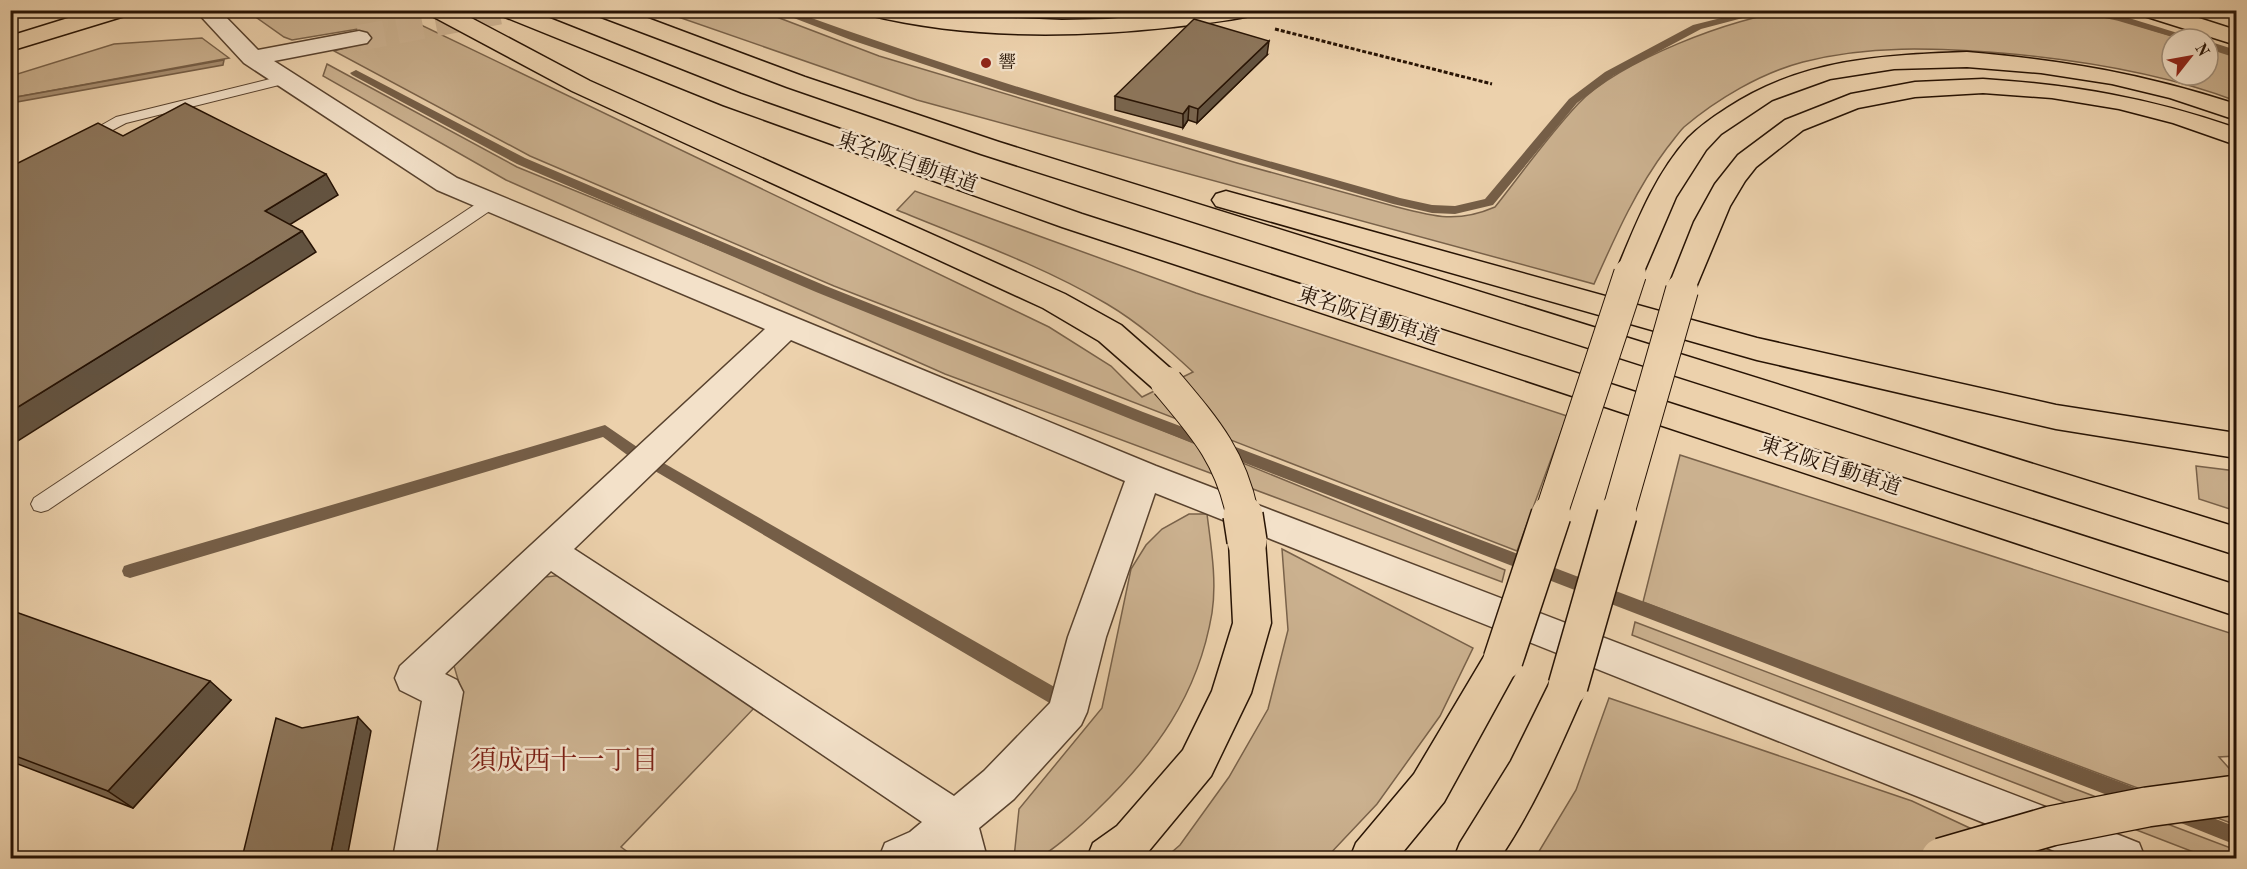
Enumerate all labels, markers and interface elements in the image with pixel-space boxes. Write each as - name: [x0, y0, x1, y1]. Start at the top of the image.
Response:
- north arrow: [2160, 27, 2220, 87]
- text: N: [2191, 41, 2212, 60]
- place label: 響: [998, 52, 1016, 72]
- marker: 響: [979, 56, 993, 70]
- street label: 東名阪自動車道: [834, 127, 981, 197]
- street label: 東名阪自動車道: [1295, 282, 1442, 350]
- street label: 東名阪自動車道: [1757, 432, 1904, 500]
- district label: 須成西十一丁目: [470, 746, 659, 775]

